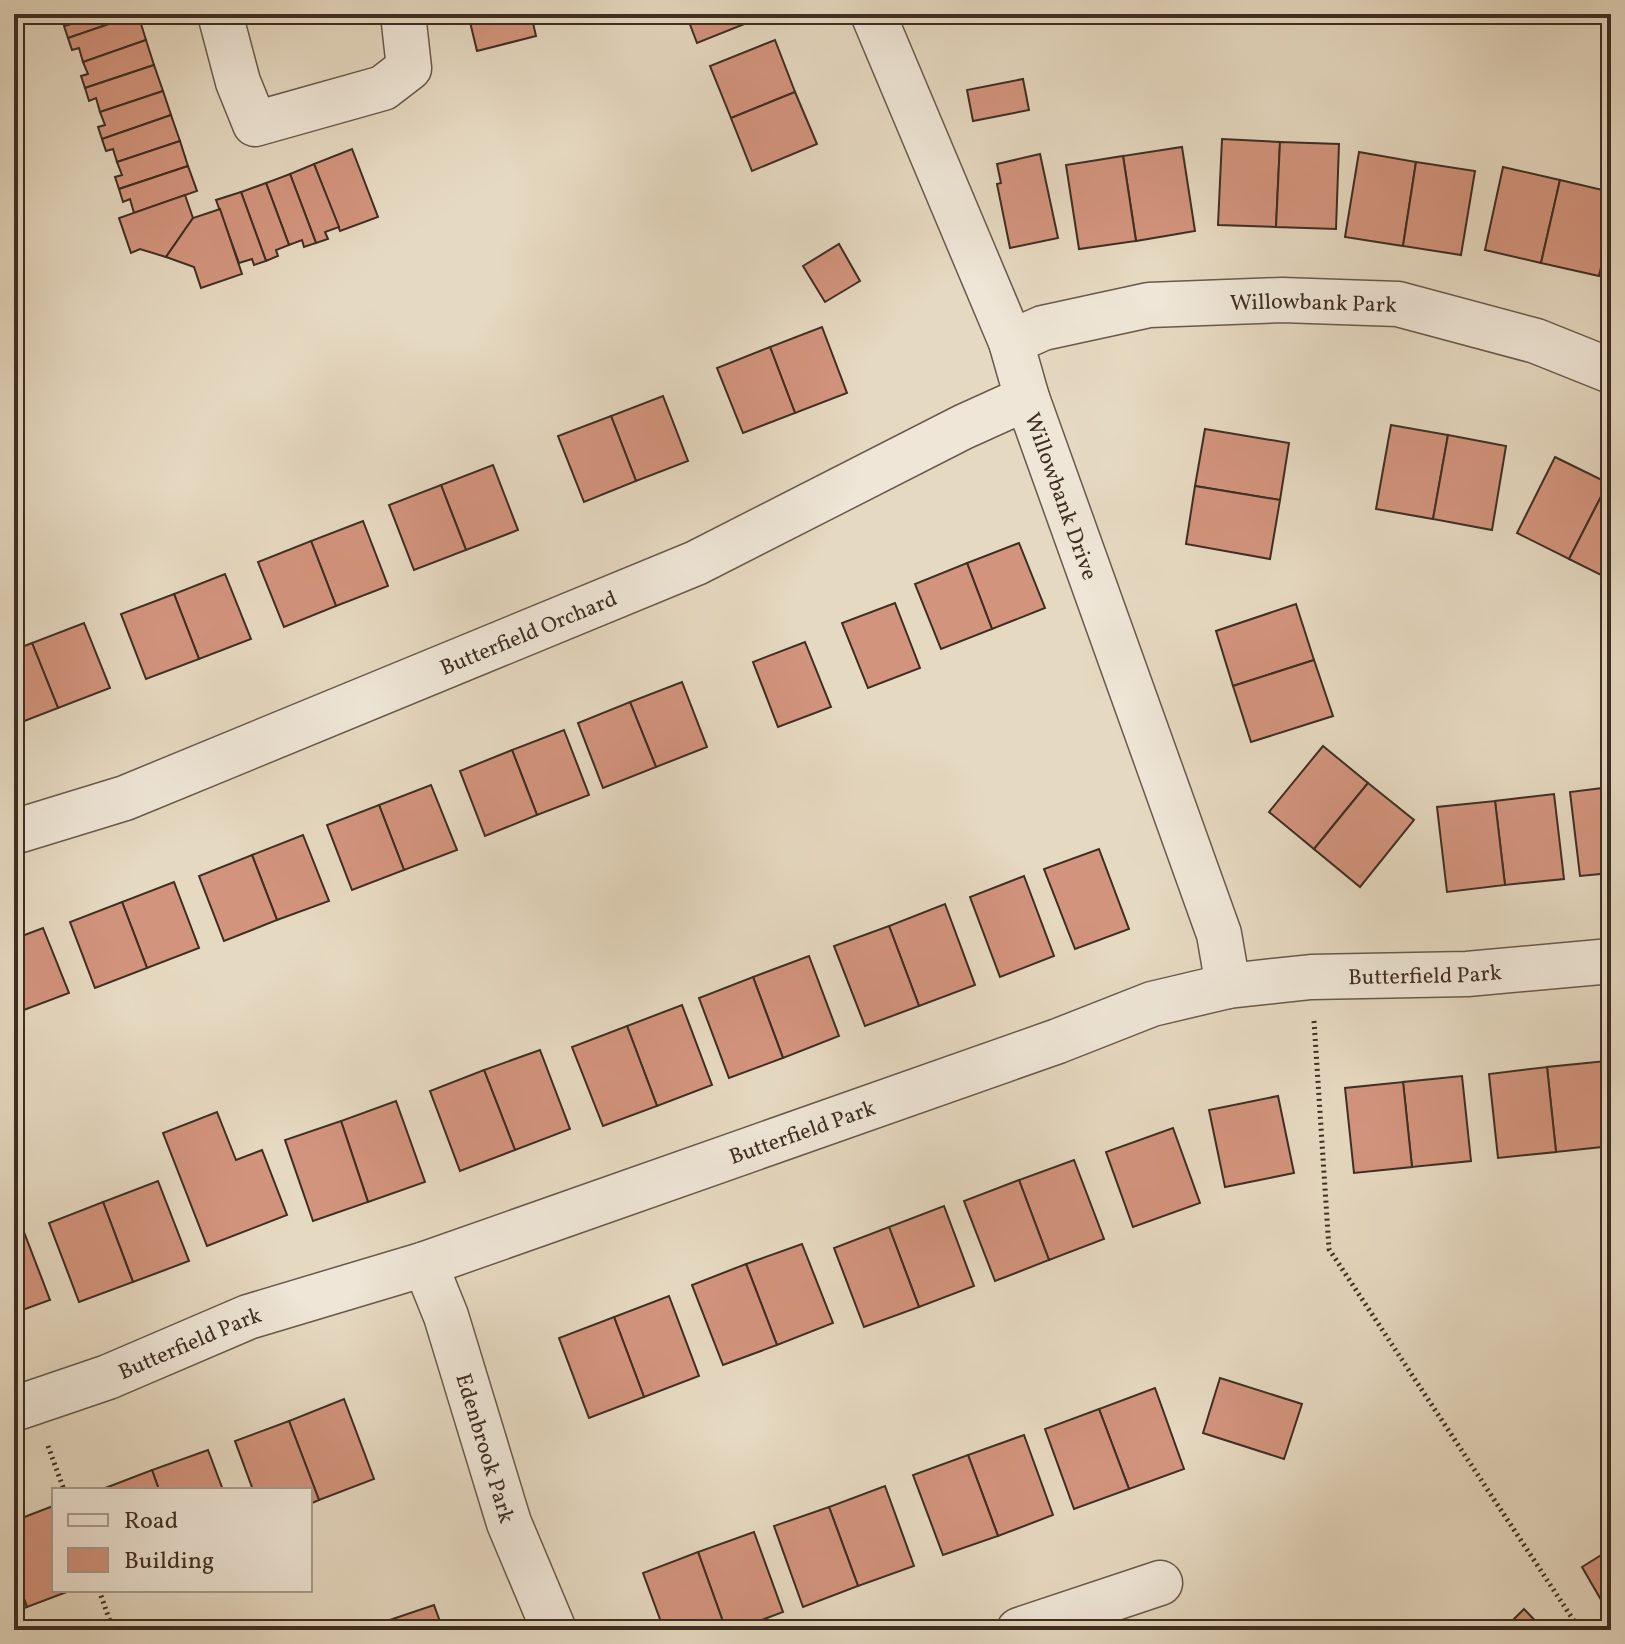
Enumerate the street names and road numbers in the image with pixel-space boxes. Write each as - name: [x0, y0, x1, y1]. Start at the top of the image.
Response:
- street label: Willowbank Park: [1229, 287, 1398, 322]
- street label: Willowbank Drive: [1015, 409, 1104, 585]
- street label: Butterfield Orchard: [436, 584, 622, 685]
- street label: Butterfield Park: [1348, 958, 1503, 994]
- street label: Butterfield Park: [725, 1093, 880, 1174]
- street label: Butterfield Park: [114, 1301, 266, 1389]
- street label: Edenbrook Park: [446, 1370, 521, 1527]

